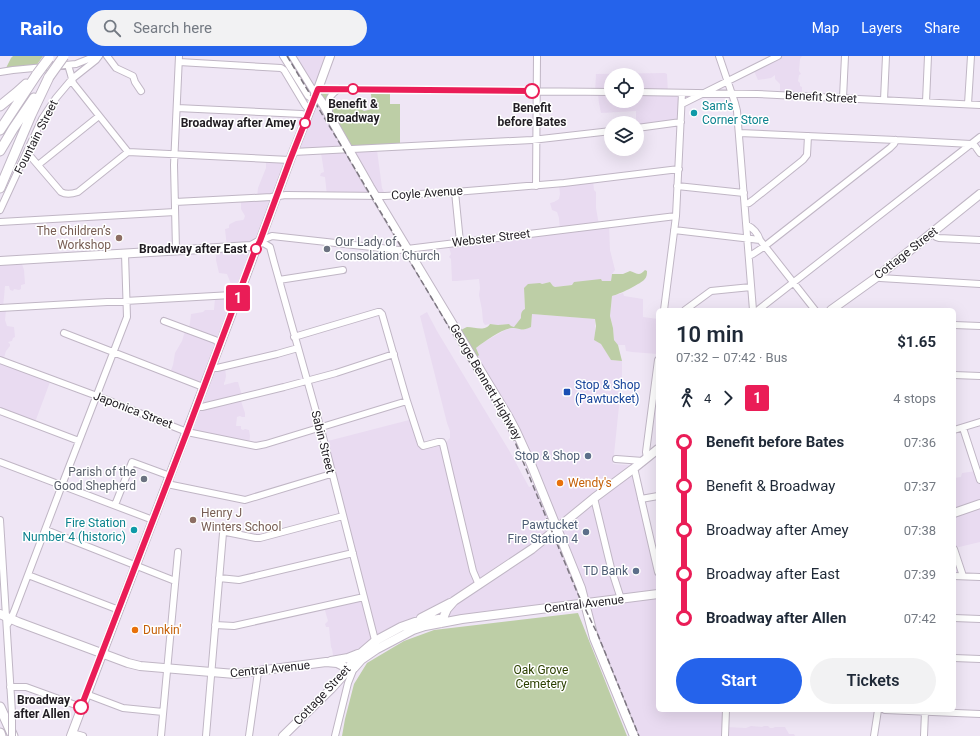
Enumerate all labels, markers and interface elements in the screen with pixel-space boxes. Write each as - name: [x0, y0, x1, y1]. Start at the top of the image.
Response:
- search box: [87, 10, 367, 46]
- text: Railo: [20, 17, 63, 40]
- icon: search: [101, 17, 123, 39]
- text: Search here: [133, 19, 212, 37]
- text: Map: [812, 20, 839, 36]
- text: Layers: [861, 20, 902, 36]
- text: Share: [924, 20, 960, 36]
- map controls: [604, 68, 644, 156]
- button: locate: [604, 68, 644, 108]
- marker: Benefit & Broadway: [347, 83, 359, 95]
- marker: Benefit before Bates: [524, 83, 540, 99]
- street label: Benefit Street: [785, 88, 857, 106]
- place label: Benefit & Broadway: [326, 97, 380, 125]
- street label: Fountain Street: [11, 98, 61, 176]
- place label: Sam's Corner Store: [702, 99, 769, 127]
- place label: Benefit before Bates: [498, 101, 566, 129]
- marker: Sam's Corner Store: [689, 108, 699, 118]
- place label: Broadway after Amey: [181, 116, 297, 130]
- button: layers: [604, 116, 644, 156]
- marker: Broadway after Amey: [299, 117, 311, 129]
- street label: Coyle Avenue: [391, 184, 463, 202]
- place label: The Children’s Workshop: [36, 224, 111, 252]
- street label: Cottage Street: [871, 224, 941, 282]
- street label: Webster Street: [451, 226, 531, 250]
- marker: The Children’s Workshop: [114, 233, 124, 243]
- place label: Our Lady of Consolation Church: [335, 235, 440, 263]
- place label: Broadway after East: [139, 242, 247, 256]
- marker: Broadway after East: [250, 243, 262, 255]
- marker: Our Lady of Consolation Church: [322, 244, 332, 254]
- line badge: 1: [225, 285, 251, 311]
- text: 1: [234, 290, 242, 306]
- street label: George Bennett Highway: [447, 321, 525, 443]
- text: 10 min: [676, 322, 744, 347]
- text: $1.65: [897, 333, 936, 351]
- text: 07:32 – 07:42 · Bus: [676, 350, 788, 365]
- place label: Stop & Shop (Pawtucket): [575, 378, 641, 406]
- marker: Stop & Shop (Pawtucket): [562, 387, 572, 397]
- icon: walk: [676, 387, 698, 409]
- icon: forward: [717, 387, 739, 409]
- street label: Japonica Street: [91, 388, 175, 432]
- text: 1: [753, 390, 761, 406]
- text: 4: [704, 391, 711, 406]
- text: 4 stops: [893, 391, 936, 406]
- street label: Sabin Street: [308, 409, 338, 475]
- text: Benefit before Bates: [706, 433, 844, 451]
- text: 07:36: [904, 435, 936, 450]
- place label: Stop & Shop: [515, 449, 580, 463]
- marker: Stop & Shop: [583, 451, 593, 461]
- place label: Parish of the Good Shepherd: [54, 465, 136, 493]
- marker: Parish of the Good Shepherd: [139, 474, 149, 484]
- place label: Wendy's: [568, 476, 612, 490]
- text: Benefit & Broadway: [706, 477, 835, 495]
- marker: Wendy's: [555, 478, 565, 488]
- text: 07:37: [904, 479, 936, 494]
- place label: Henry J Winters School: [201, 506, 281, 534]
- marker: Henry J Winters School: [188, 515, 198, 525]
- place label: Fire Station Number 4 (historic): [23, 516, 126, 544]
- place label: Pawtucket Fire Station 4: [508, 518, 578, 546]
- text: Broadway after Amey: [706, 521, 849, 539]
- text: 07:38: [904, 523, 936, 538]
- marker: Fire Station Number 4 (historic): [129, 525, 139, 535]
- marker: Pawtucket Fire Station 4: [581, 527, 591, 537]
- place label: TD Bank: [583, 564, 629, 578]
- text: Broadway after East: [706, 565, 840, 583]
- marker: TD Bank: [631, 566, 641, 576]
- text: 07:39: [904, 567, 936, 582]
- street label: Central Avenue: [543, 592, 625, 616]
- text: Broadway after Allen: [706, 609, 846, 627]
- text: 07:42: [904, 611, 936, 626]
- place label: Dunkin': [143, 623, 181, 637]
- marker: Dunkin': [130, 625, 140, 635]
- street label: Central Avenue: [229, 658, 311, 680]
- button: Start: [676, 658, 802, 704]
- button: Tickets: [810, 658, 936, 704]
- street label: Cottage Street: [291, 662, 353, 728]
- park label: Oak Grove Cemetery: [514, 663, 568, 691]
- place label: Broadway after Allen: [14, 693, 71, 721]
- marker: Broadway after Allen: [73, 699, 89, 715]

